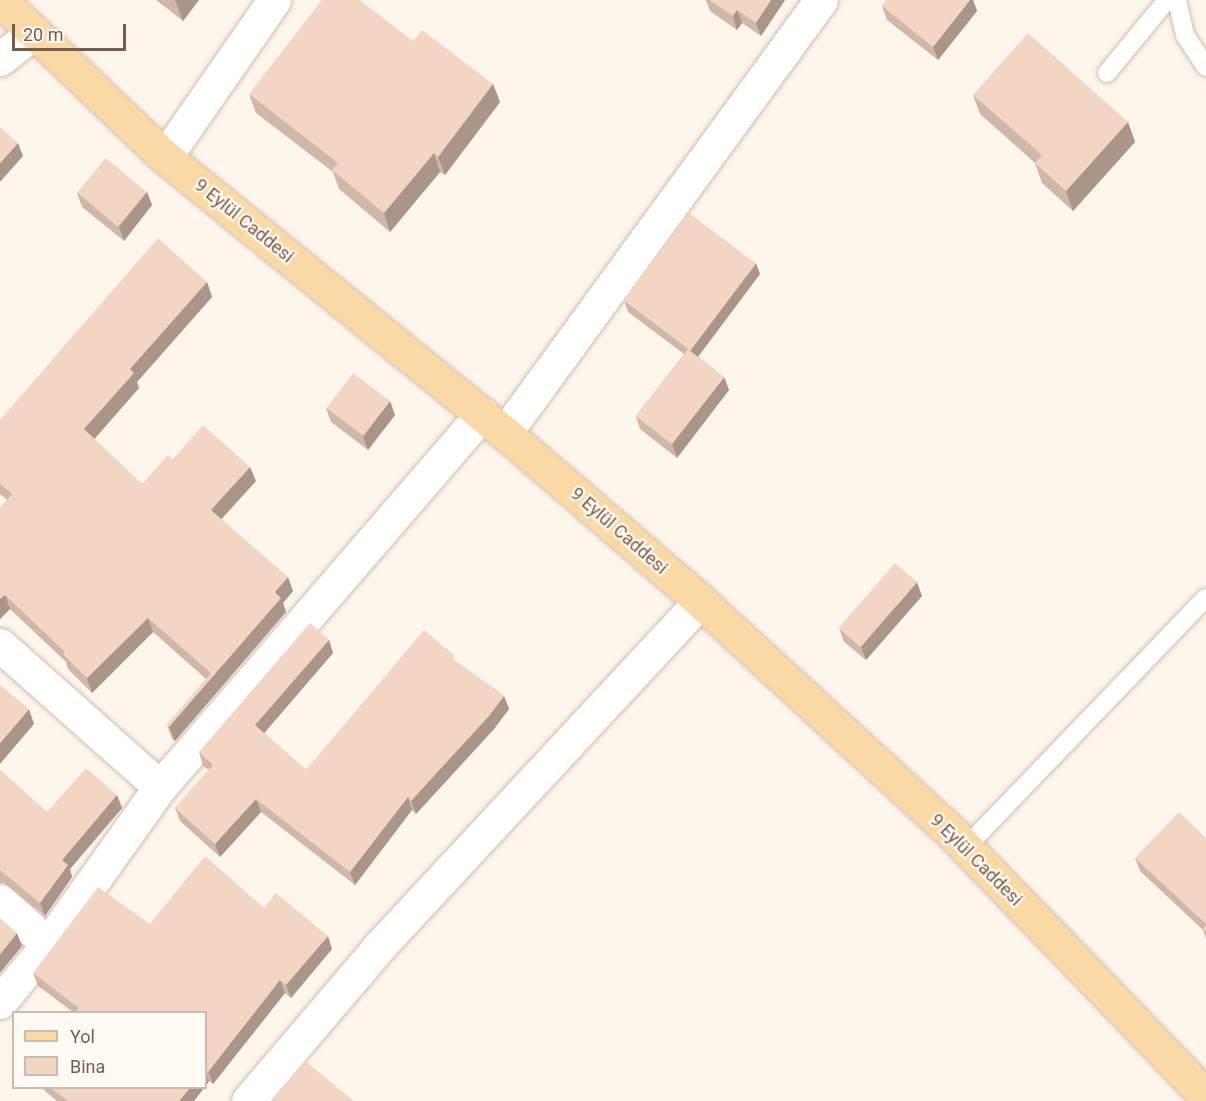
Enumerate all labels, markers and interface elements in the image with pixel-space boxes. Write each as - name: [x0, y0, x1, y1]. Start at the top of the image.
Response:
- scale bar: [15, 12, 129, 50]
- text: 20 m: [23, 24, 63, 45]
- street label: 9 Eylül Caddesi: [190, 174, 298, 268]
- street label: 9 Eylül Caddesi: [566, 483, 672, 579]
- street label: 9 Eylül Caddesi: [925, 809, 1027, 911]
- legend: [12, 1011, 207, 1089]
- text: Yol: [70, 1026, 95, 1047]
- text: Bina: [70, 1056, 105, 1077]

